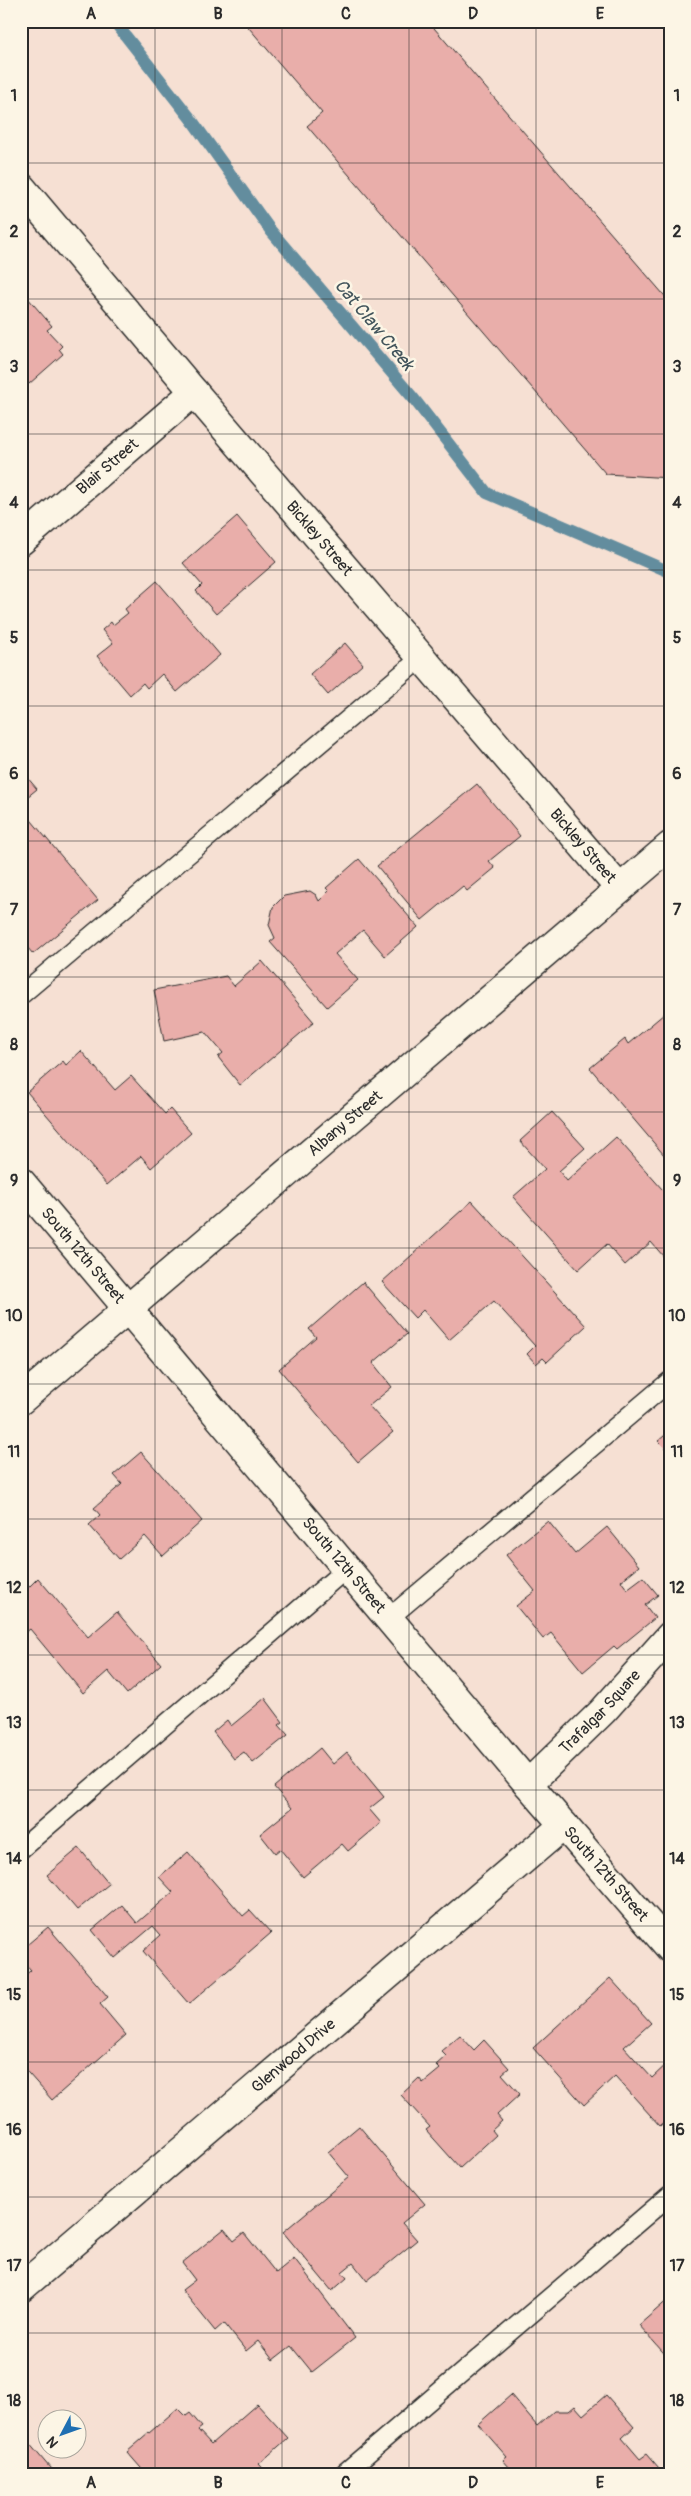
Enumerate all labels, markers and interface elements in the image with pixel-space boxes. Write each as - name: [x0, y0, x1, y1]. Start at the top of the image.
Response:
- text: A: [86, 4, 97, 24]
- text: B: [213, 4, 223, 24]
- text: C: [341, 4, 351, 24]
- text: D: [468, 4, 478, 24]
- text: E: [596, 4, 605, 24]
- text: 1: [11, 86, 17, 106]
- text: 1: [674, 86, 680, 106]
- text: 2: [10, 222, 19, 242]
- text: 2: [673, 222, 682, 242]
- water label: Cat Claw Creek: [329, 275, 420, 377]
- text: 3: [10, 357, 19, 377]
- text: 3: [673, 357, 682, 377]
- street label: Blair Street: [72, 434, 143, 499]
- text: 4: [9, 493, 19, 513]
- text: 4: [672, 493, 682, 513]
- street label: Bickley Street: [282, 497, 357, 580]
- text: 5: [10, 628, 19, 648]
- text: 5: [673, 628, 682, 648]
- text: 6: [9, 764, 19, 784]
- text: 6: [672, 764, 682, 784]
- street label: Bickley Street: [545, 804, 621, 888]
- text: 7: [10, 900, 19, 920]
- text: 7: [673, 900, 682, 920]
- text: 8: [10, 1035, 18, 1055]
- text: 8: [673, 1035, 681, 1055]
- street label: Albany Street: [304, 1086, 387, 1161]
- text: 9: [10, 1171, 18, 1191]
- text: 9: [673, 1171, 681, 1191]
- street label: South 12th Street: [37, 1203, 129, 1308]
- text: 10: [5, 1306, 23, 1326]
- text: 10: [668, 1306, 686, 1326]
- text: 11: [8, 1442, 20, 1462]
- text: 11: [671, 1442, 683, 1462]
- street label: South 12th Street: [298, 1513, 390, 1618]
- text: 12: [6, 1578, 22, 1598]
- text: 12: [669, 1578, 685, 1598]
- street label: Trafalgar Square: [555, 1666, 645, 1758]
- text: 13: [6, 1713, 22, 1733]
- text: 13: [669, 1713, 685, 1733]
- street label: South 12th Street: [559, 1822, 653, 1926]
- text: 14: [6, 1849, 22, 1869]
- text: 14: [669, 1849, 685, 1869]
- text: 15: [7, 1985, 22, 2005]
- text: 15: [670, 1985, 685, 2005]
- street label: Glenwood Drive: [247, 2014, 340, 2097]
- text: 16: [6, 2120, 22, 2140]
- text: 16: [669, 2120, 685, 2140]
- text: 17: [7, 2256, 22, 2276]
- text: 17: [670, 2256, 685, 2276]
- text: 18: [7, 2391, 21, 2411]
- text: 18: [670, 2391, 684, 2411]
- north arrow: [38, 2408, 88, 2458]
- text: N: [43, 2433, 62, 2451]
- text: A: [86, 2473, 97, 2493]
- text: B: [213, 2473, 223, 2493]
- text: C: [341, 2473, 351, 2493]
- text: D: [468, 2473, 478, 2493]
- text: E: [596, 2473, 605, 2493]

